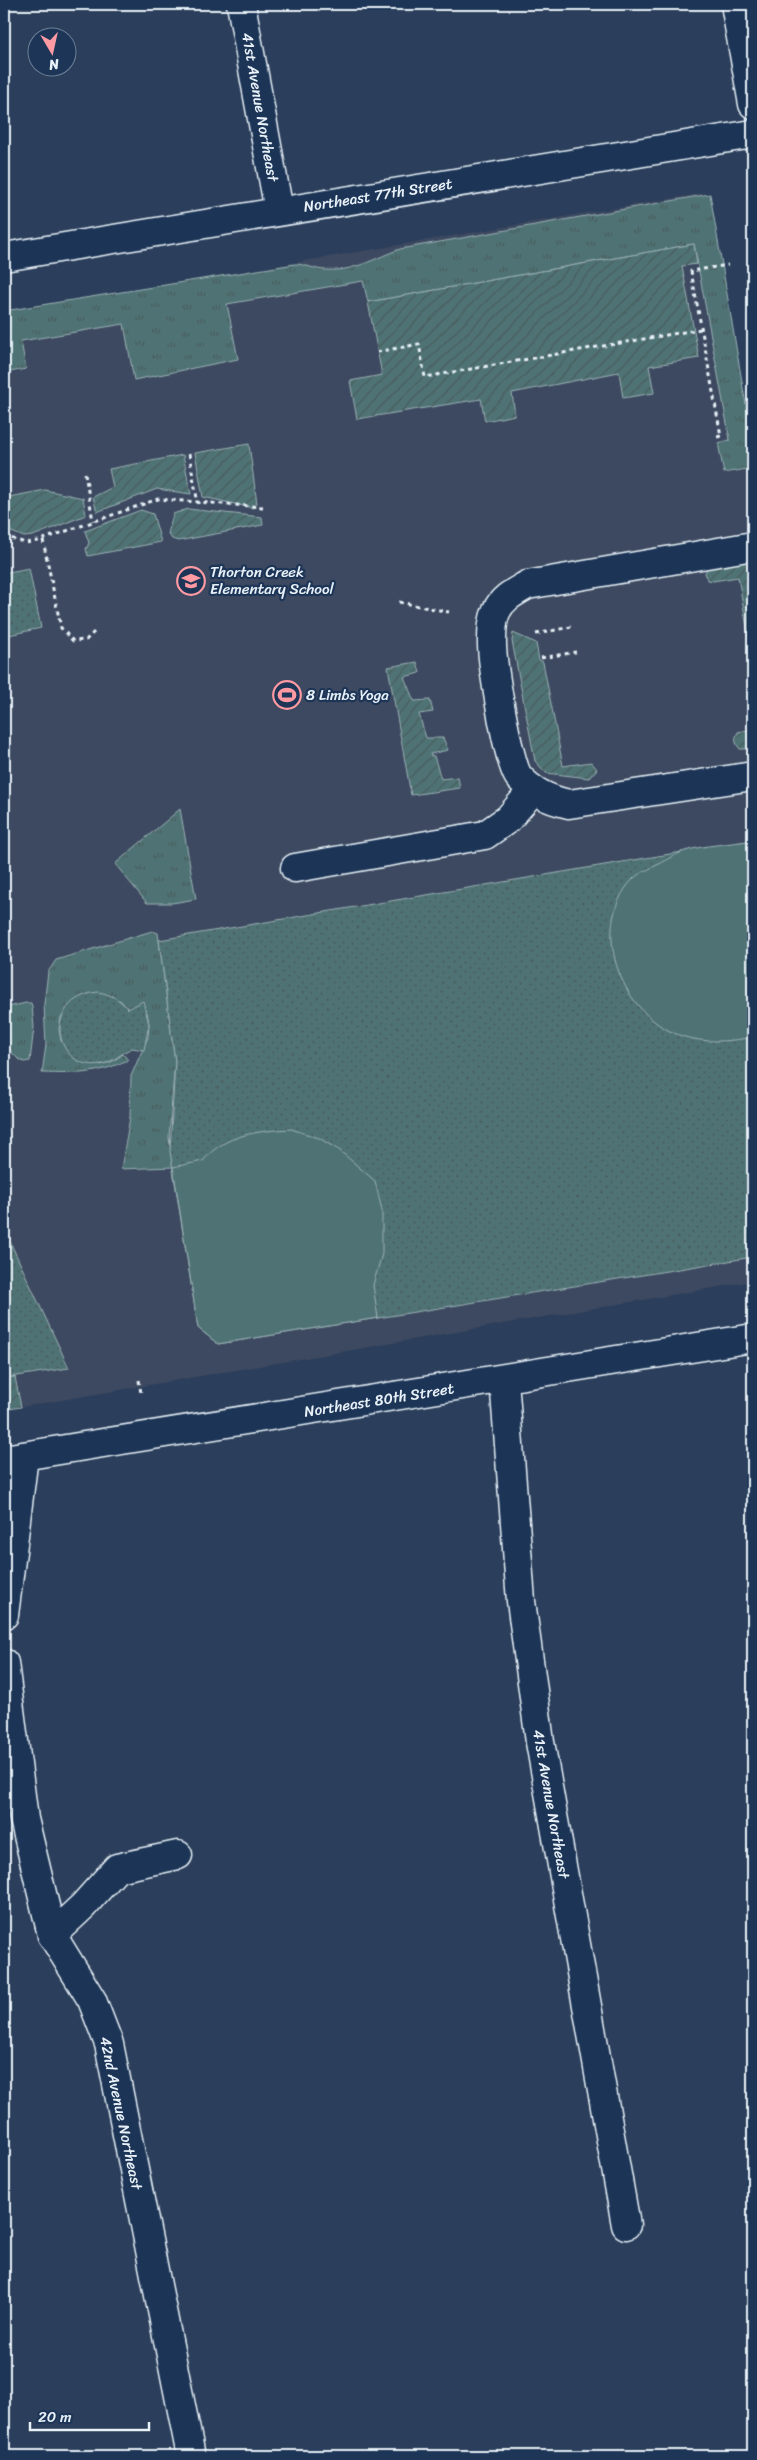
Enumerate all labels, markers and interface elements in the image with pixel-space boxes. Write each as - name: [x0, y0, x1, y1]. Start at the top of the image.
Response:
- north arrow: [28, 28, 78, 78]
- street label: 41st Avenue Northeast: [234, 30, 286, 185]
- text: N: [47, 51, 62, 77]
- street label: Northeast 77th Street: [302, 170, 455, 220]
- place label: Thorton Creek Elementary School: [210, 559, 335, 602]
- school or university icon: Thorton Creek Elementary School: [176, 566, 206, 596]
- sports icon: 8 Limbs Yoga: [272, 680, 302, 710]
- place label: 8 Limbs Yoga: [306, 682, 389, 708]
- street label: Northeast 80th Street: [302, 1375, 456, 1425]
- street label: 41st Avenue Northeast: [525, 1727, 577, 1882]
- street label: 42nd Avenue Northeast: [92, 2034, 150, 2193]
- scale bar: [30, 2400, 149, 2432]
- text: 20 m: [38, 2404, 72, 2430]

